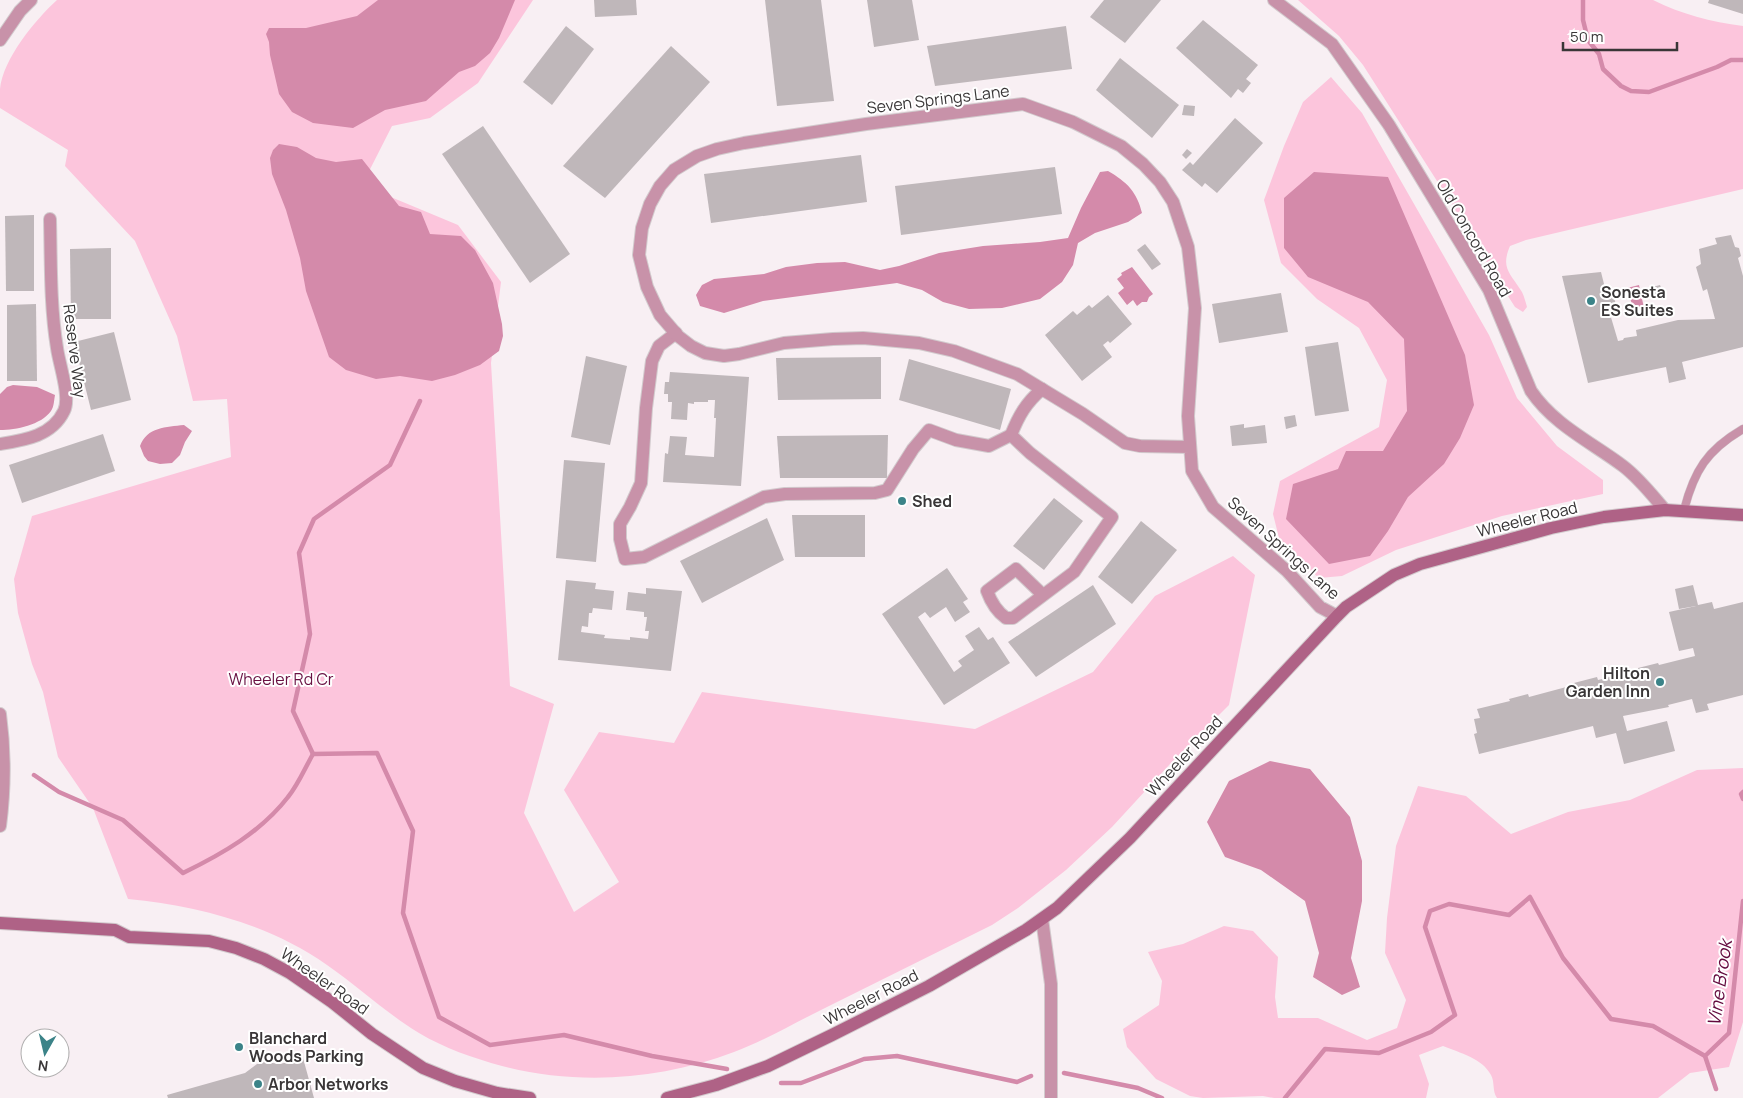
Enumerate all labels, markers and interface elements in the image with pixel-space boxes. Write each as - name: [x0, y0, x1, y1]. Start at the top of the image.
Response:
- scale bar: [1563, 20, 1677, 52]
- text: 50 m: [1570, 26, 1604, 47]
- street label: Seven Springs Lane: [865, 79, 1011, 119]
- street label: Old Concord Road: [1431, 175, 1517, 301]
- place label: Sonesta ES Suites: [1601, 281, 1674, 321]
- marker: Sonesta ES Suites: [1585, 295, 1597, 307]
- street label: Reserve Way: [58, 303, 92, 400]
- place label: Shed: [912, 490, 952, 512]
- street label: Seven Springs Lane: [1223, 492, 1345, 604]
- marker: Shed: [896, 495, 908, 507]
- street label: Wheeler Road: [1474, 496, 1580, 542]
- place label: Hilton Garden Inn: [1566, 662, 1650, 702]
- park label: Wheeler Rd Cr: [228, 668, 334, 690]
- marker: Hilton Garden Inn: [1654, 676, 1666, 688]
- street label: Wheeler Road: [1141, 711, 1227, 801]
- water label: Vine Brook: [1701, 935, 1737, 1028]
- street label: Wheeler Road: [276, 942, 374, 1020]
- street label: Wheeler Road: [820, 964, 922, 1030]
- place label: Blanchard Woods Parking: [249, 1027, 364, 1067]
- north arrow: [20, 1028, 70, 1078]
- marker: Blanchard Woods Parking: [233, 1041, 245, 1053]
- text: N: [37, 1056, 49, 1076]
- place label: Arbor Networks: [268, 1073, 389, 1095]
- marker: Arbor Networks: [252, 1078, 264, 1090]

